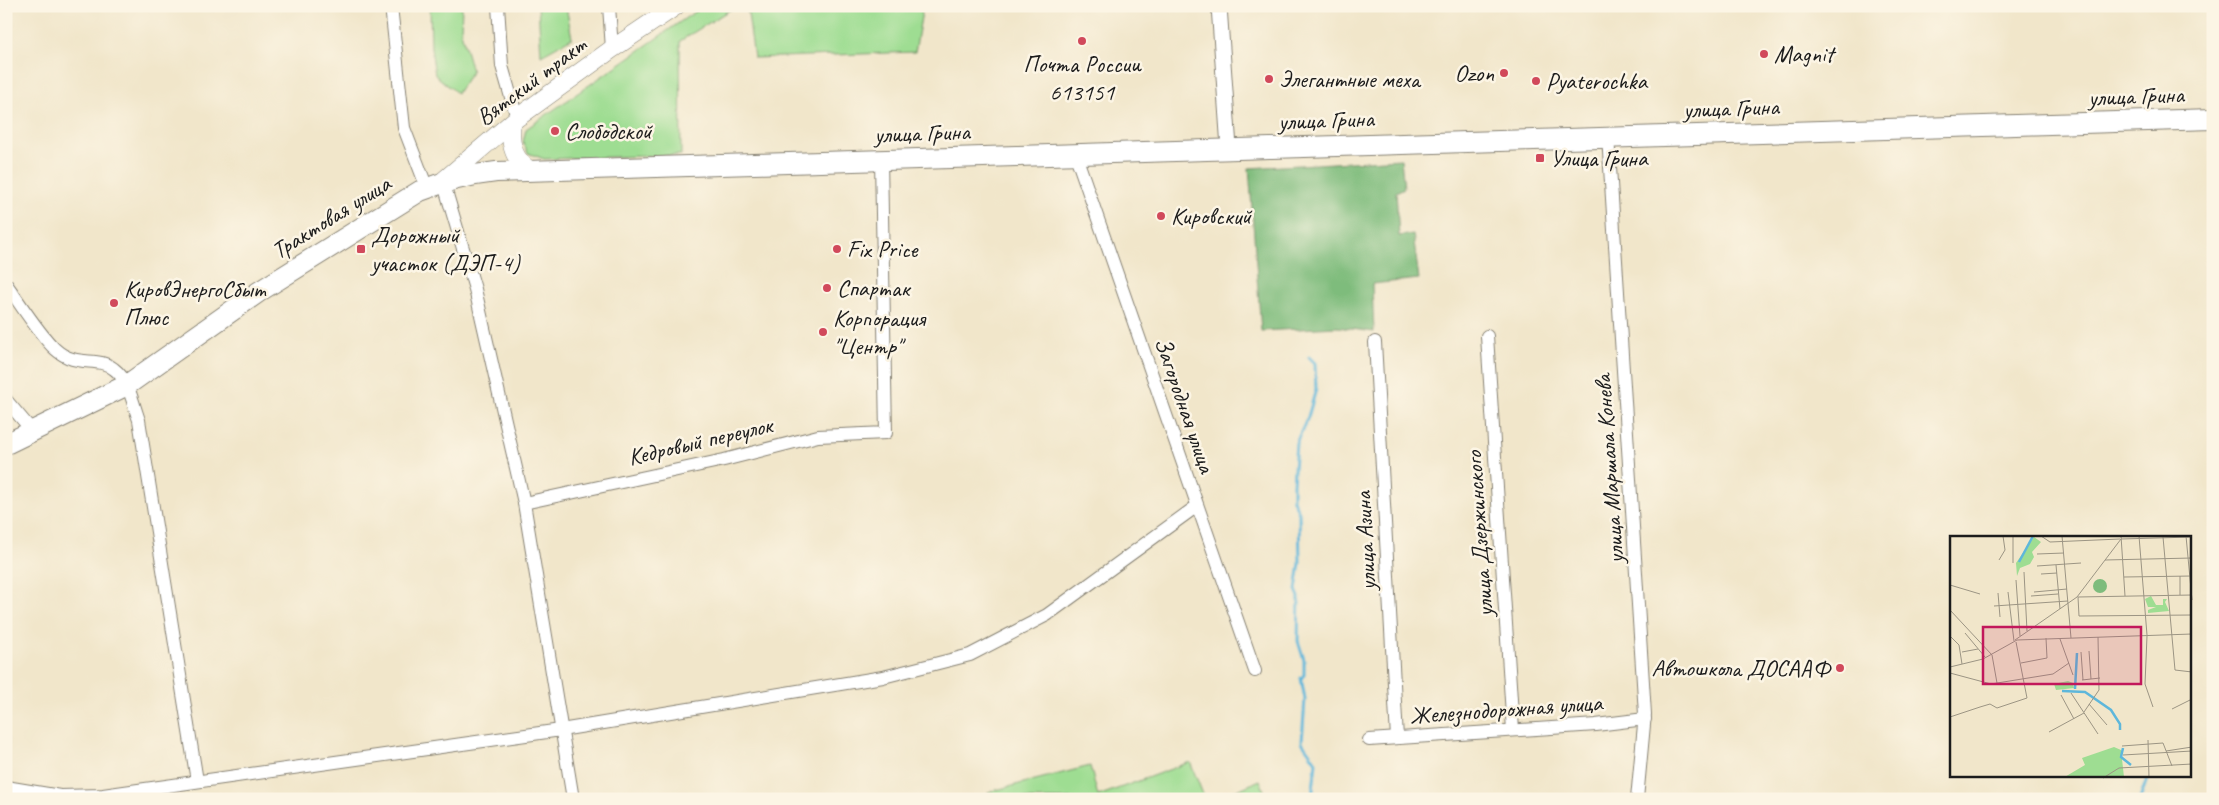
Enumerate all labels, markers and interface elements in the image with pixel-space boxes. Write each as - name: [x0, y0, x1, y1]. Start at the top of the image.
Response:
- street label: Вятский тракт: [470, 29, 593, 132]
- marker: Почта России 613151: [1076, 35, 1088, 47]
- place label: Magnit: [1774, 39, 1837, 69]
- marker: Magnit: [1758, 48, 1770, 60]
- place label: Почта России 613151: [1023, 49, 1142, 107]
- place label: Ozon: [1455, 58, 1494, 88]
- place label: Элегантные меха: [1279, 64, 1422, 94]
- place label: Pyaterochka: [1546, 66, 1649, 96]
- marker: Ozon: [1498, 67, 1510, 79]
- marker: Элегантные меха: [1263, 73, 1275, 85]
- marker: Pyaterochka: [1530, 75, 1542, 87]
- street label: улица Грина: [2086, 79, 2186, 113]
- street label: улица Грина: [1681, 91, 1781, 125]
- street label: улица Грина: [1276, 103, 1376, 137]
- place label: Слободской: [565, 116, 654, 146]
- street label: улица Грина: [872, 116, 972, 150]
- marker: Слободской: [549, 125, 561, 137]
- place label: Улица Грина: [1550, 143, 1649, 173]
- marker: Улица Грина: [1534, 152, 1546, 164]
- street label: Трактовая улица: [266, 168, 397, 265]
- place label: Кировский: [1171, 201, 1253, 231]
- marker: Кировский: [1155, 210, 1167, 222]
- place label: Дорожный участок (ДЭП-4): [369, 220, 521, 278]
- place label: Fix Price: [847, 234, 920, 264]
- marker: Дорожный участок (ДЭП-4): [355, 243, 367, 255]
- marker: Fix Price: [831, 243, 843, 255]
- place label: Спартак: [837, 273, 911, 303]
- place label: КировЭнергоСбыт Плюс: [124, 274, 267, 332]
- marker: Спартак: [821, 282, 833, 294]
- marker: КировЭнергоСбыт Плюс: [108, 297, 120, 309]
- place label: Корпорация "Центр": [833, 303, 926, 361]
- marker: Корпорация "Центр": [817, 326, 829, 338]
- street label: Загородная улица: [1148, 333, 1223, 478]
- street label: улица Маршала Конева: [1587, 371, 1631, 566]
- street label: Кедровый переулок: [625, 409, 777, 472]
- street label: улица Дзержинского: [1458, 449, 1500, 620]
- street label: улица Азина: [1347, 489, 1383, 593]
- inset map: [1950, 536, 2192, 778]
- place label: Автошкола ДОСААФ: [1651, 653, 1832, 683]
- marker: Автошкола ДОСААФ: [1834, 662, 1846, 674]
- street label: Железнодорожная улица: [1409, 687, 1605, 731]

